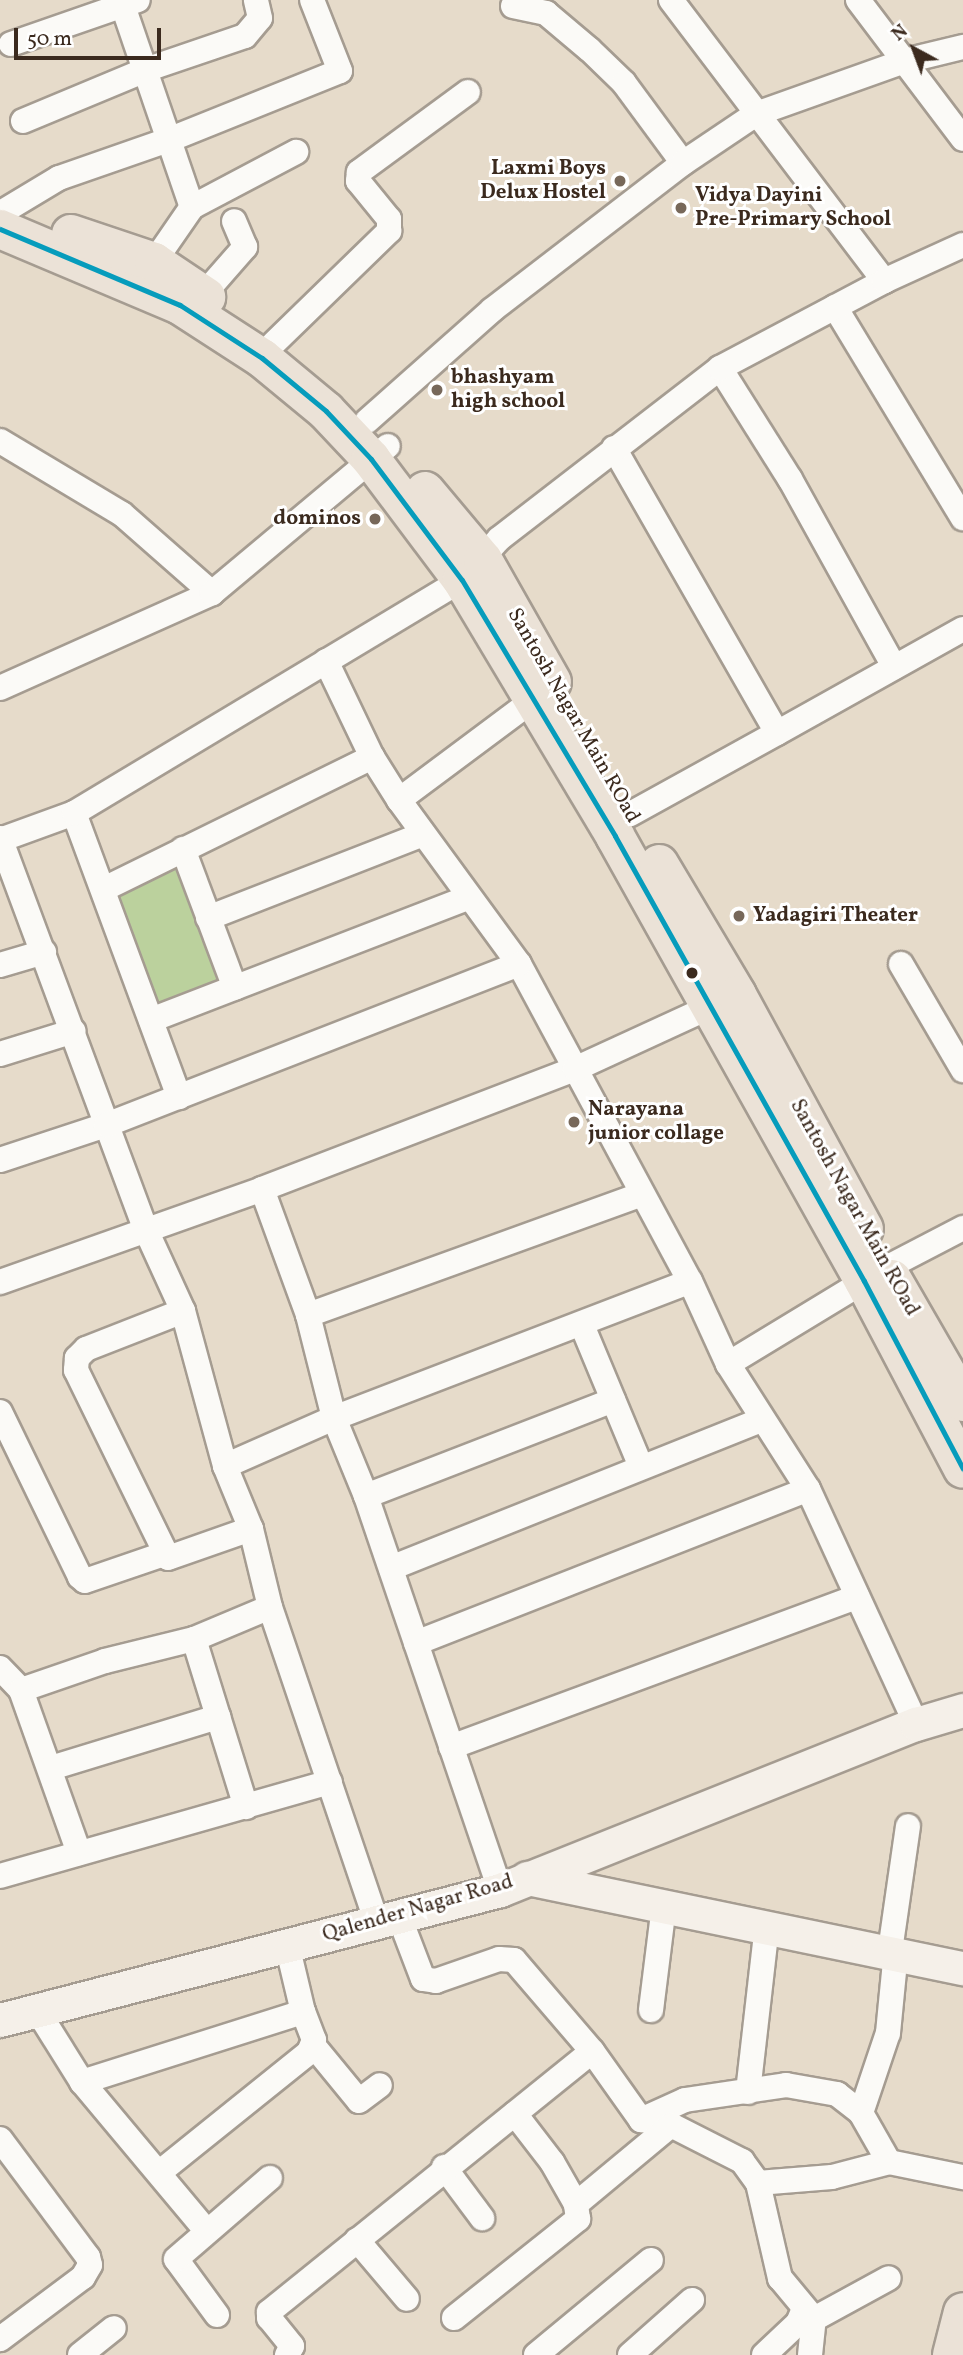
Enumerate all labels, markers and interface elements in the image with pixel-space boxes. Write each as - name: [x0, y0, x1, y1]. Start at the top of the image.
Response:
- scale bar: [18, 14, 164, 58]
- north arrow: [879, 14, 949, 84]
- text: N: [886, 19, 914, 47]
- text: 50 m: [27, 25, 72, 54]
- place label: Laxmi Boys Delux Hostel: [480, 156, 606, 206]
- marker: Laxmi Boys Delux Hostel: [612, 173, 628, 189]
- place label: Vidya Dayini Pre-Primary School: [695, 183, 892, 233]
- marker: Vidya Dayini Pre-Primary School: [673, 200, 689, 216]
- place label: bhashyam high school: [451, 365, 565, 415]
- marker: bhashyam high school: [429, 382, 445, 398]
- place label: dominos: [273, 506, 361, 532]
- marker: dominos: [367, 511, 383, 527]
- street label: Santosh Nagar Main ROad: [501, 604, 645, 828]
- place label: Yadagiri Theater: [753, 903, 918, 929]
- marker: Yadagiri Theater: [731, 908, 747, 924]
- unlabelled marker: [685, 966, 699, 980]
- street label: Santosh Nagar Main ROad: [784, 1095, 924, 1321]
- place label: Narayana junior collage: [588, 1097, 724, 1147]
- marker: Narayana junior collage: [566, 1114, 582, 1130]
- street label: Qalender Nagar Road: [320, 1870, 516, 1948]

